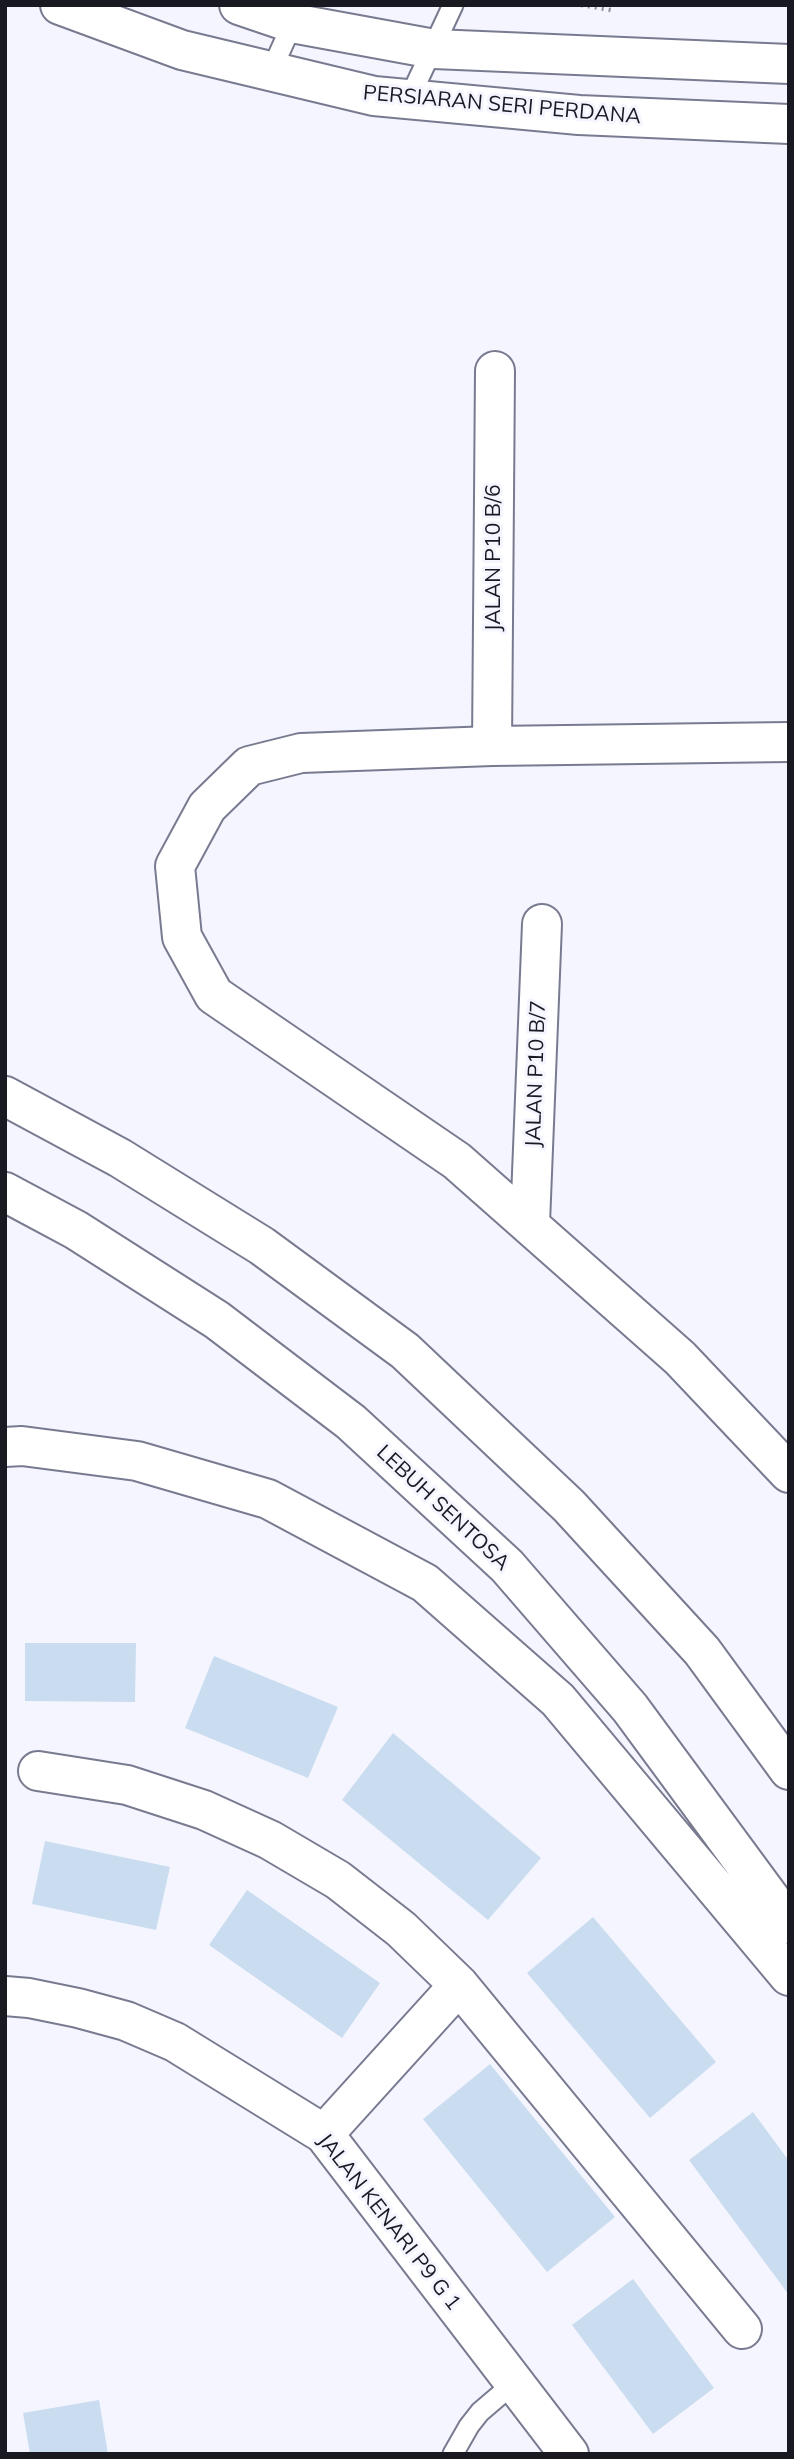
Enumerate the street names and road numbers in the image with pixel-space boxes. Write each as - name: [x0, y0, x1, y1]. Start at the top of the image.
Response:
- street label: PERSIARAN SERI PERDANA: [362, 80, 642, 130]
- street label: JALAN P10 B/6: [481, 484, 507, 632]
- street label: JALAN P10 B/7: [521, 1000, 551, 1148]
- street label: LEBUH SENTOSA: [371, 1440, 515, 1576]
- street label: JALAN KENARI P9 G 1: [312, 2129, 466, 2315]

